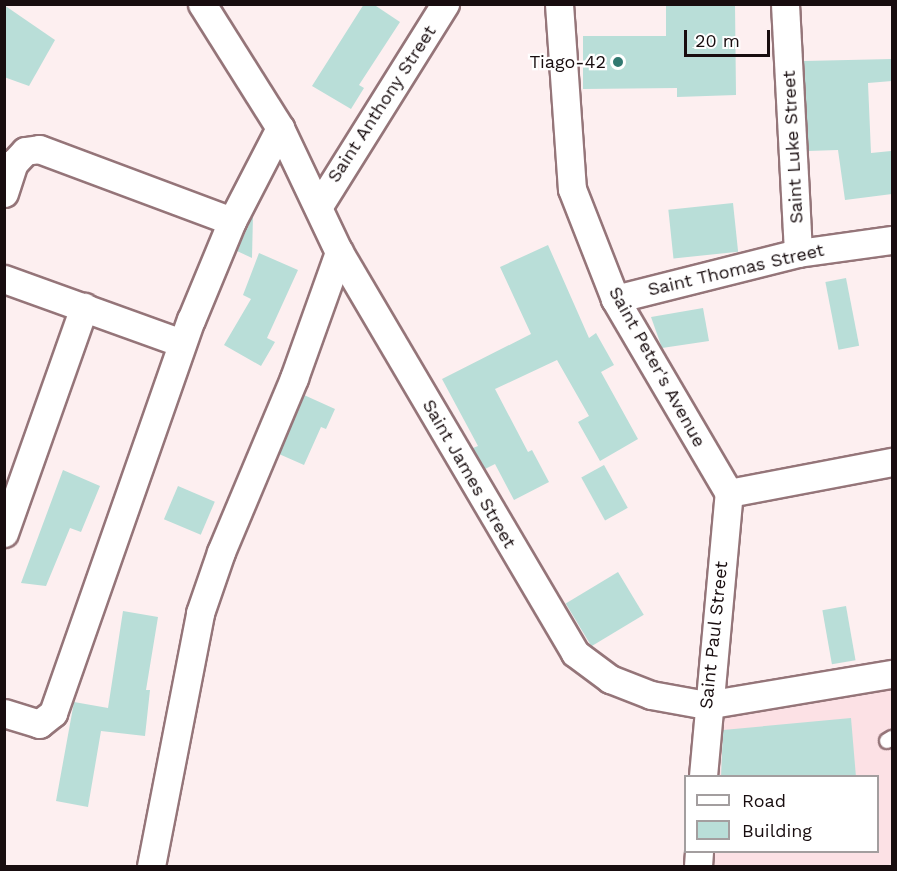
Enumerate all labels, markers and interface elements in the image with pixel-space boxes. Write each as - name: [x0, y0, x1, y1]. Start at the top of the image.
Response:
- scale bar: [687, 18, 772, 56]
- street label: Saint Anthony Street: [323, 21, 441, 187]
- text: 20 m: [695, 30, 740, 51]
- place label: Tiago-42: [529, 51, 606, 73]
- marker: Tiago-42: [611, 55, 625, 69]
- street label: Saint Luke Street: [778, 70, 808, 224]
- street label: Saint Thomas Street: [646, 239, 826, 301]
- street label: Saint Peter's Avenue: [604, 283, 710, 451]
- street label: Saint James Street: [418, 396, 520, 552]
- street label: Saint Paul Street: [695, 560, 733, 710]
- legend: [684, 775, 879, 853]
- text: Road: [742, 790, 786, 811]
- text: Building: [742, 820, 812, 841]

